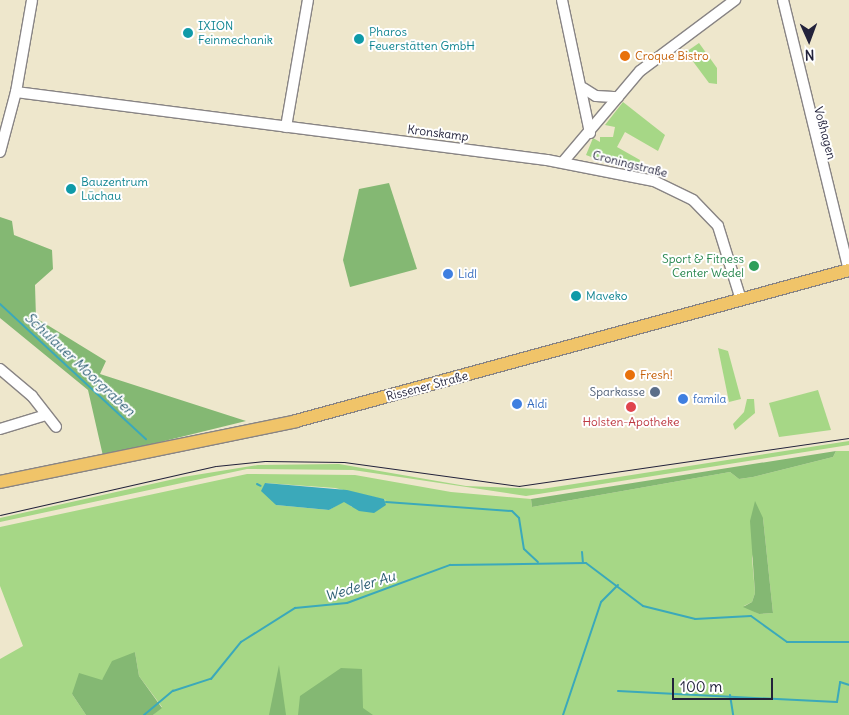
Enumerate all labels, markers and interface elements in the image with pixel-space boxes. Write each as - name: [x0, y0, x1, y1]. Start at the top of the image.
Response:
- north arrow: [784, 15, 834, 65]
- place label: IXION Feinmechanik: [198, 19, 273, 47]
- place label: Pharos Feuerstätten GmbH: [369, 25, 475, 53]
- marker: IXION Feinmechanik: [182, 27, 194, 39]
- marker: Pharos Feuerstätten GmbH: [353, 33, 365, 45]
- text: N: [804, 46, 815, 64]
- place label: Croque Bistro: [635, 49, 709, 63]
- marker: Croque Bistro: [619, 50, 631, 62]
- street label: Voßhagen: [811, 105, 839, 161]
- street label: Kronskamp: [407, 122, 469, 144]
- street label: Croningstraße: [591, 148, 669, 180]
- place label: Bauzentrum Lüchau: [81, 175, 148, 203]
- marker: Bauzentrum Lüchau: [65, 183, 77, 195]
- place label: Sport & Fitness Center Wedel: [662, 252, 744, 280]
- marker: Sport & Fitness Center Wedel: [748, 260, 760, 272]
- place label: Lidl: [458, 267, 477, 281]
- marker: Lidl: [442, 268, 454, 280]
- place label: Maveko: [586, 289, 628, 303]
- marker: Maveko: [570, 290, 582, 302]
- water label: Schulauer Moorgraben: [22, 309, 138, 419]
- street label: Rissener Straße: [385, 368, 469, 404]
- place label: Fresh!: [640, 368, 673, 382]
- marker: Fresh!: [624, 369, 636, 381]
- place label: Sparkasse: [589, 385, 645, 399]
- marker: Sparkasse: [649, 386, 661, 398]
- place label: famila: [693, 392, 726, 406]
- marker: famila: [677, 393, 689, 405]
- place label: Aldi: [527, 397, 547, 411]
- marker: Aldi: [511, 398, 523, 410]
- marker: Holsten-Apotheke: [625, 401, 637, 413]
- place label: Holsten-Apotheke: [583, 415, 679, 429]
- water label: Wedeler Au: [323, 567, 397, 605]
- scale bar: [674, 668, 775, 700]
- text: 100 m: [680, 677, 722, 696]

